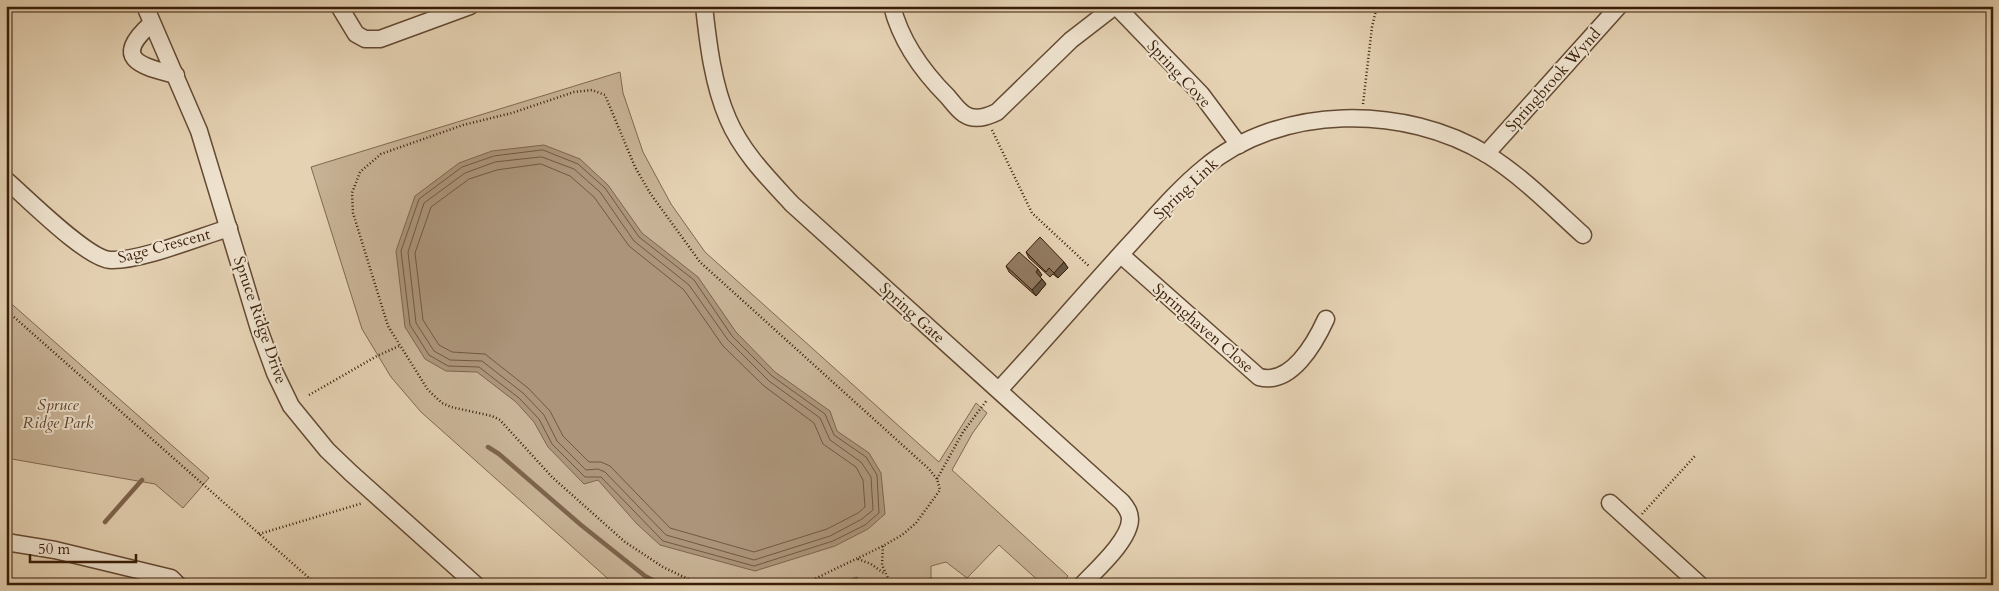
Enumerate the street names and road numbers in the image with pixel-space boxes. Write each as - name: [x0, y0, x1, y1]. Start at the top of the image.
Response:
- street label: Springbrook Wynd: [1500, 23, 1606, 137]
- street label: Spring Cove: [1142, 35, 1216, 113]
- street label: Spring Link: [1149, 153, 1223, 225]
- street label: Sage Crescent: [115, 223, 213, 269]
- street label: Spruce Ridge Drive: [228, 253, 292, 387]
- street label: Spring Gate: [874, 278, 950, 348]
- street label: Springhaven Close: [1148, 278, 1258, 378]

